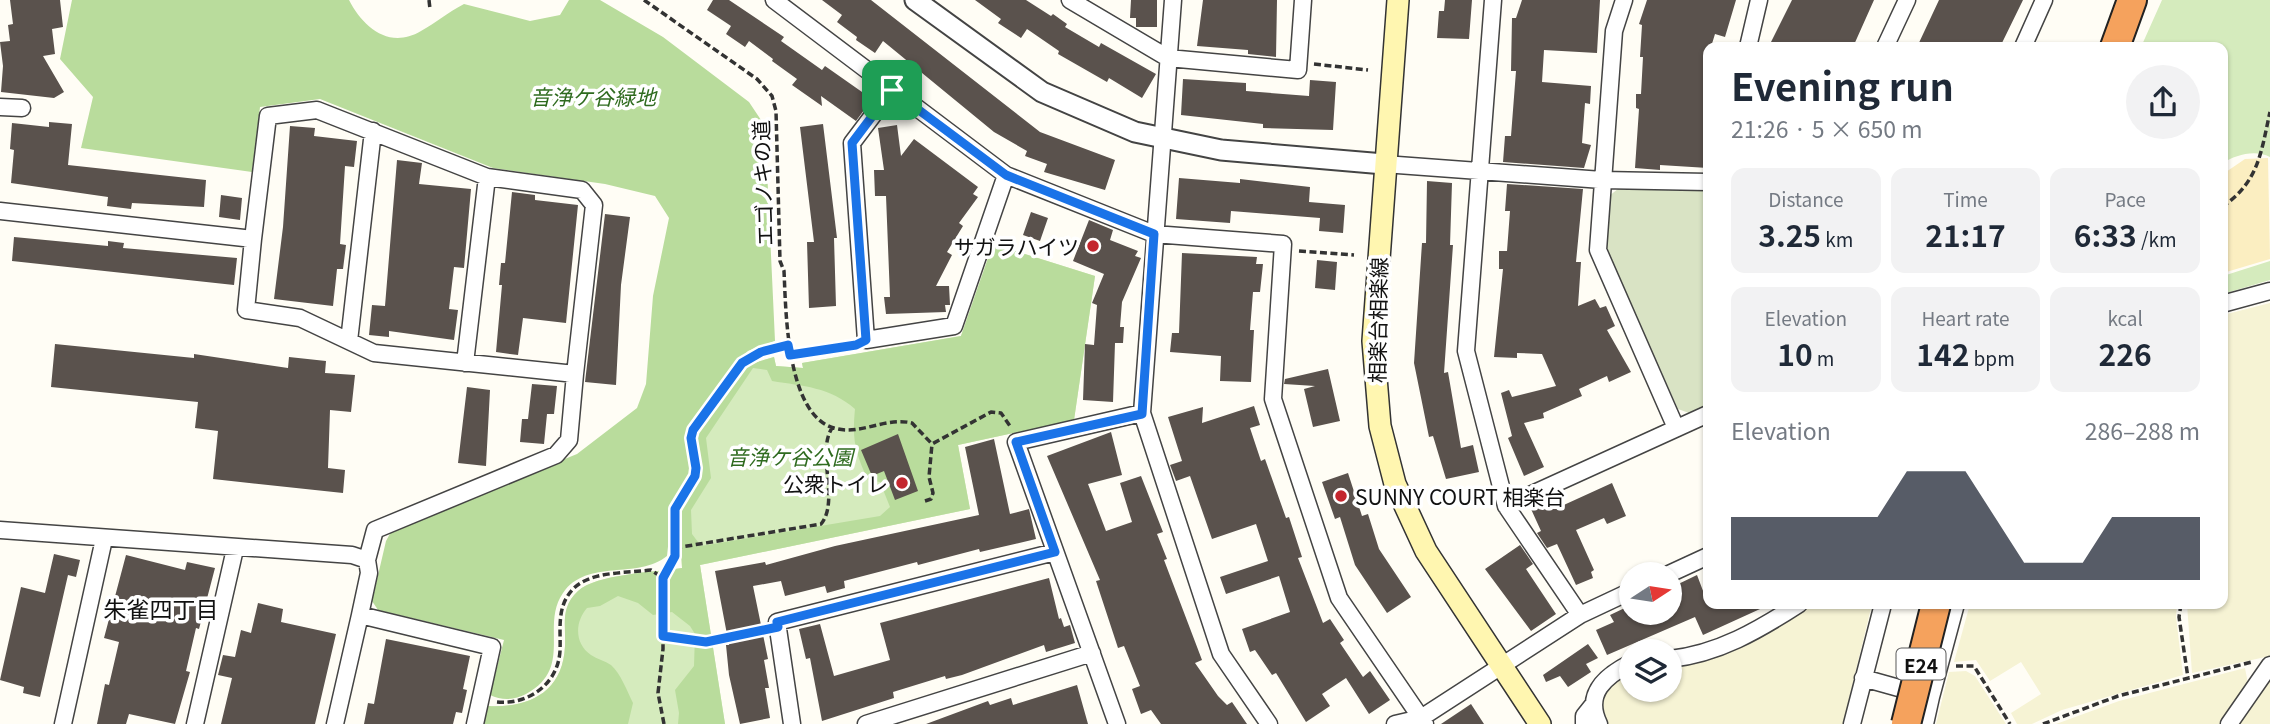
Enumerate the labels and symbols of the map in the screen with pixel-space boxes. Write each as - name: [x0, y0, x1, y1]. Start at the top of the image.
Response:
- pin: [862, 60, 922, 120]
- park label: 音浄ケ谷緑地: [530, 81, 658, 111]
- street label: エゴノキの道: [745, 120, 779, 246]
- place label: サガラハイツ: [954, 231, 1079, 261]
- marker: サガラハイツ: [1085, 238, 1101, 254]
- street label: 相楽台相楽線: [1361, 257, 1393, 383]
- park label: 音浄ケ谷公園: [727, 441, 856, 471]
- place label: 公衆トイレ: [783, 468, 888, 498]
- marker: 公衆トイレ: [894, 475, 910, 491]
- place label: SUNNY COURT 相楽台: [1355, 481, 1566, 511]
- marker: SUNNY COURT 相楽台: [1333, 488, 1349, 504]
- north arrow: [1619, 562, 1682, 625]
- district label: 朱雀四丁目: [104, 591, 219, 625]
- road number: E24: [1896, 649, 1946, 680]

